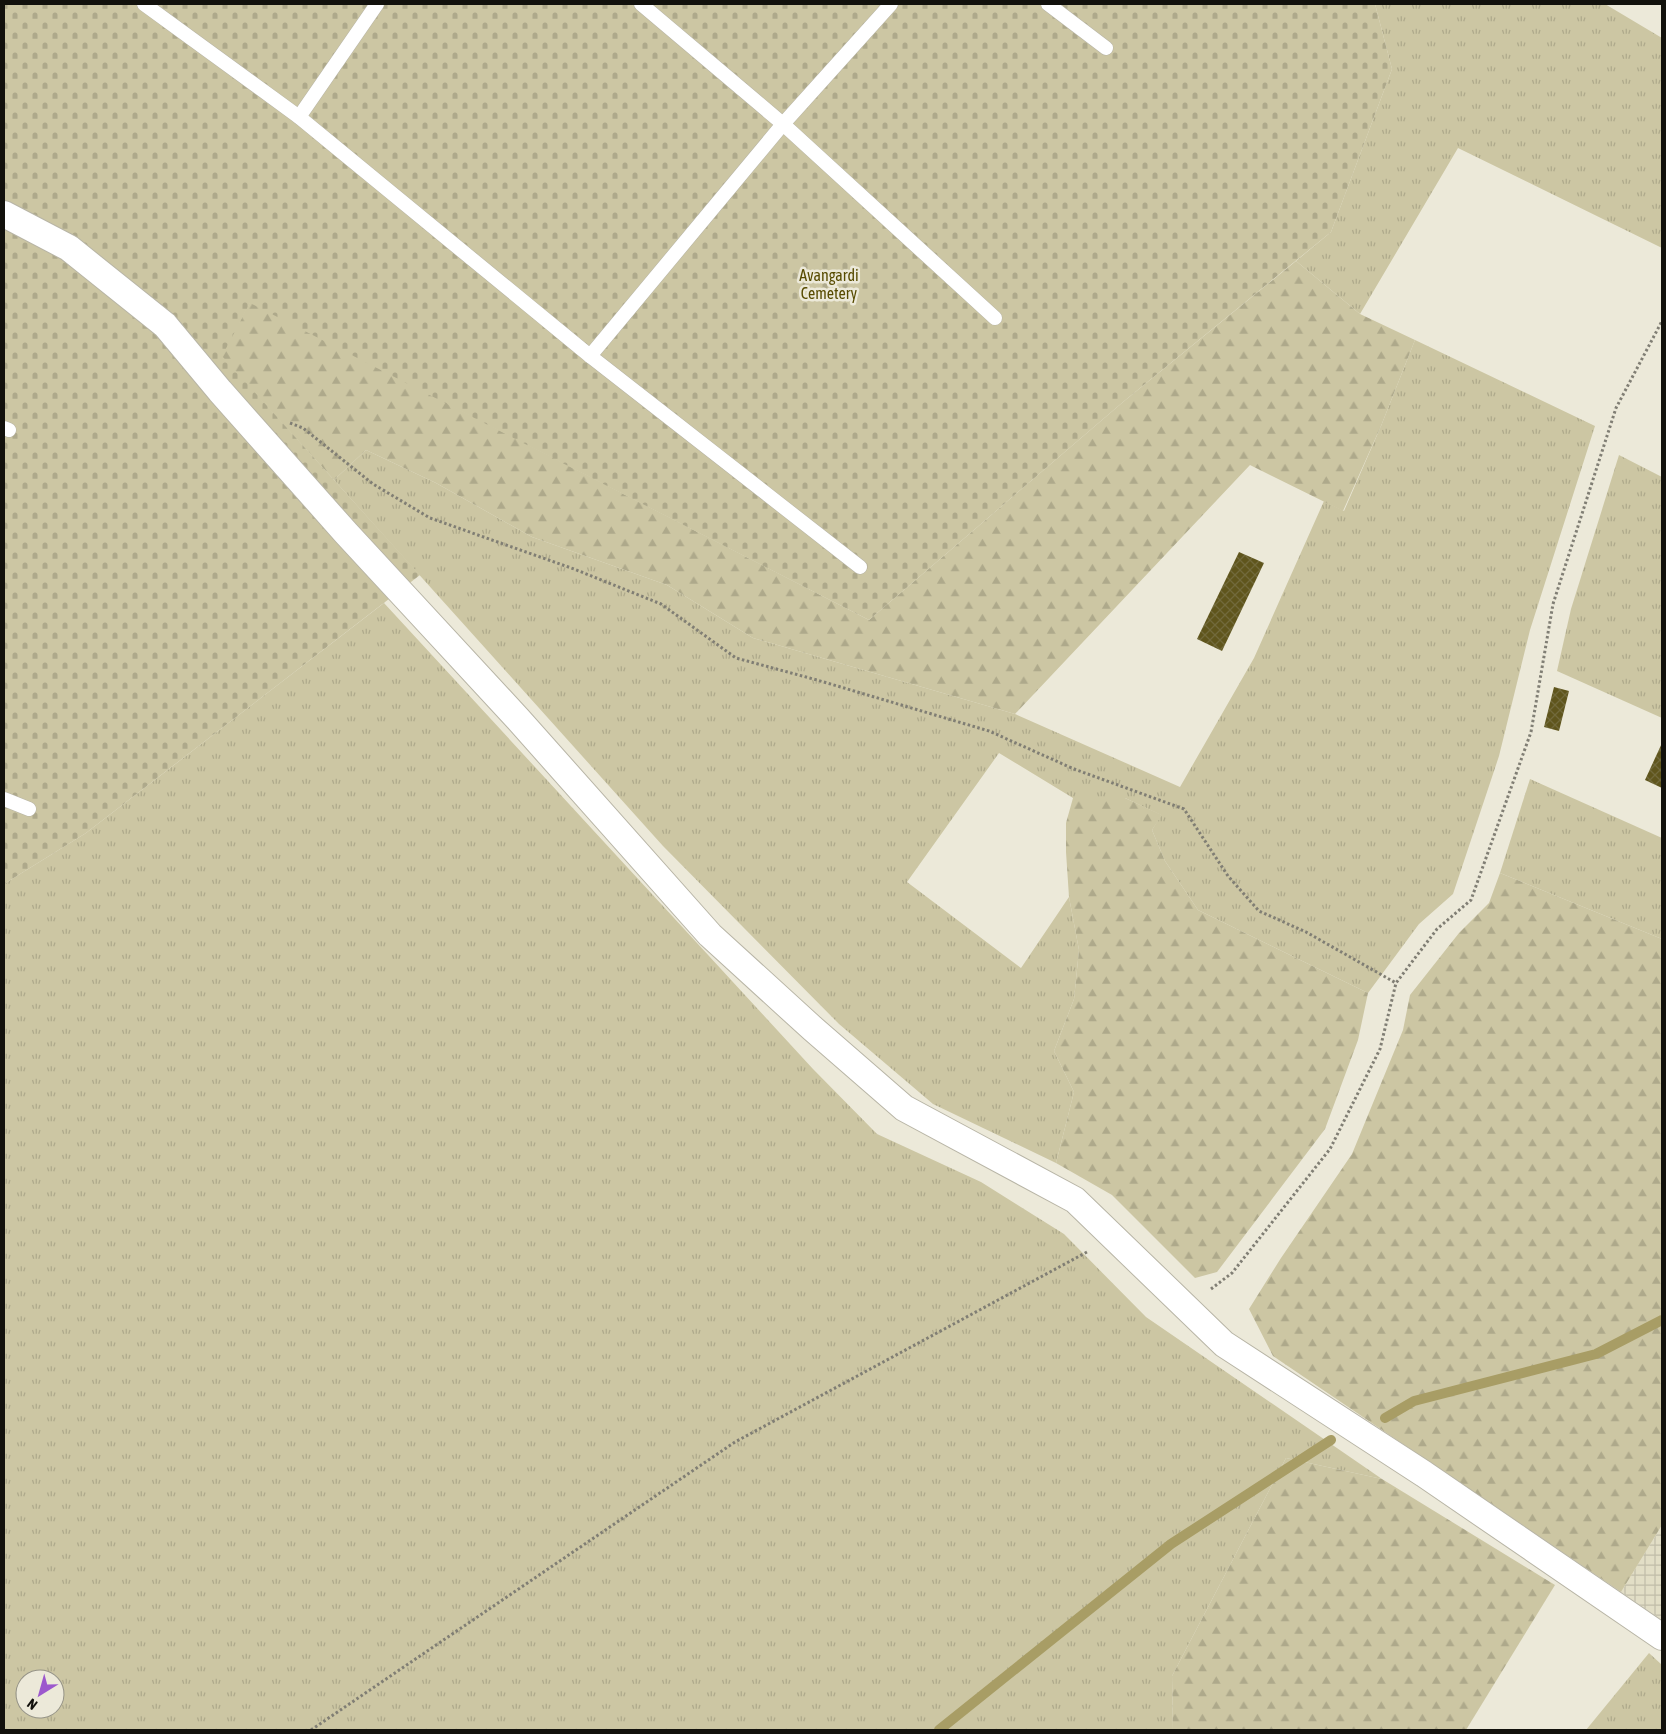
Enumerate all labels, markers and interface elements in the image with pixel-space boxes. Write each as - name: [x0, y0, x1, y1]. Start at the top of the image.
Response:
- park label: Avangardi Cemetery: [799, 266, 859, 303]
- north arrow: [15, 1669, 65, 1719]
- text: N: [24, 1696, 40, 1713]

